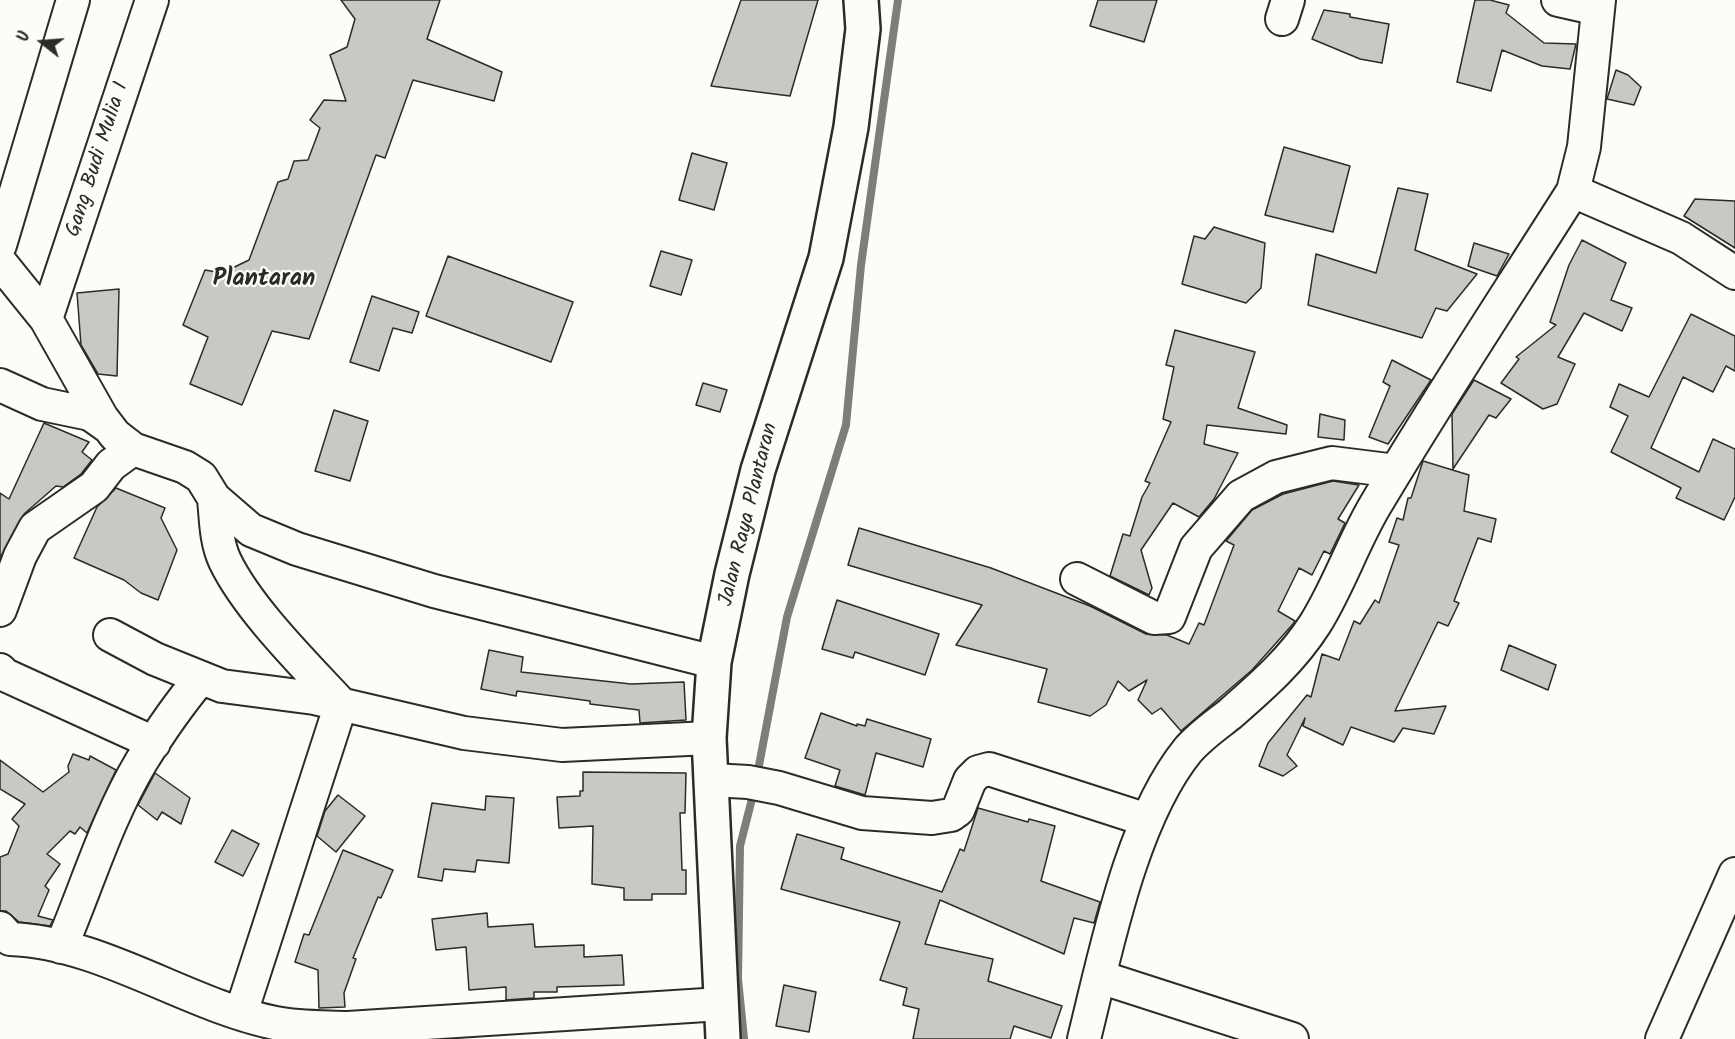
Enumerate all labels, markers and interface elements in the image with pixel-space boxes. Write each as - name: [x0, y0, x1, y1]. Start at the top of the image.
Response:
- north arrow: [12, 12, 72, 72]
- text: U: [11, 28, 38, 45]
- street label: Gang Budi Mulia I: [62, 79, 136, 241]
- district label: Plantaran: [213, 267, 315, 295]
- street label: Jalan Raya Plantaran: [715, 421, 785, 609]

